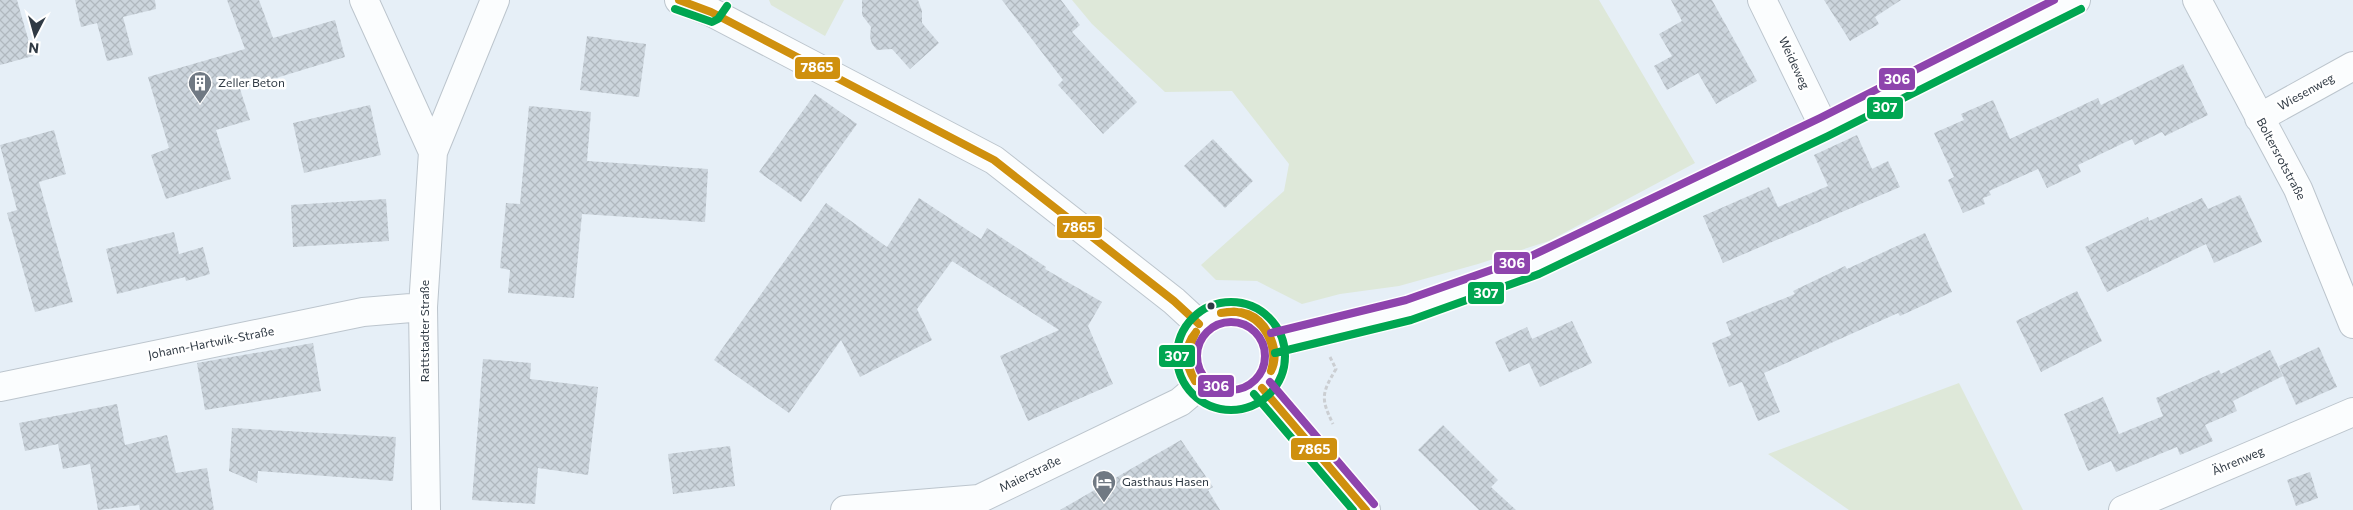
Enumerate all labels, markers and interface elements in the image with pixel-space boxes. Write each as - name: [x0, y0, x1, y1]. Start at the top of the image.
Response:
- north arrow: [10, 10, 60, 60]
- street label: Weideweg: [1777, 34, 1813, 91]
- text: N: [27, 39, 40, 57]
- line badge: 7865: [794, 56, 841, 80]
- text: 7865: [800, 58, 834, 75]
- line badge: 306: [1878, 67, 1916, 91]
- building icon: Zeller Beton: [187, 70, 213, 104]
- text: 306: [1884, 70, 1910, 87]
- street label: Wiesenweg: [2275, 70, 2337, 112]
- place label: Zeller Beton: [218, 75, 285, 89]
- line badge: 307: [1866, 96, 1904, 120]
- text: 307: [1872, 98, 1898, 115]
- street label: Boltersrotstraße: [2254, 115, 2309, 202]
- line badge: 7865: [1056, 215, 1103, 239]
- text: 7865: [1062, 218, 1096, 235]
- line badge: 306: [1493, 251, 1531, 275]
- text: 306: [1499, 254, 1525, 271]
- street label: Rattstadter Straße: [417, 280, 431, 382]
- line badge: 307: [1467, 281, 1505, 305]
- text: 307: [1473, 284, 1499, 301]
- unlabelled marker: [1206, 301, 1216, 311]
- street label: Johann-Hartwik-Straße: [147, 323, 275, 362]
- line badge: 307: [1158, 344, 1196, 368]
- text: 307: [1164, 347, 1190, 364]
- line badge: 306: [1197, 374, 1235, 398]
- text: 306: [1203, 377, 1229, 394]
- line badge: 7865: [1290, 437, 1338, 461]
- text: 7865: [1297, 440, 1331, 457]
- street label: Ährenweg: [2210, 443, 2266, 477]
- street label: Maierstraße: [997, 452, 1063, 494]
- hotel icon: Gasthaus Hasen: [1091, 469, 1117, 503]
- place label: Gasthaus Hasen: [1122, 474, 1209, 488]

